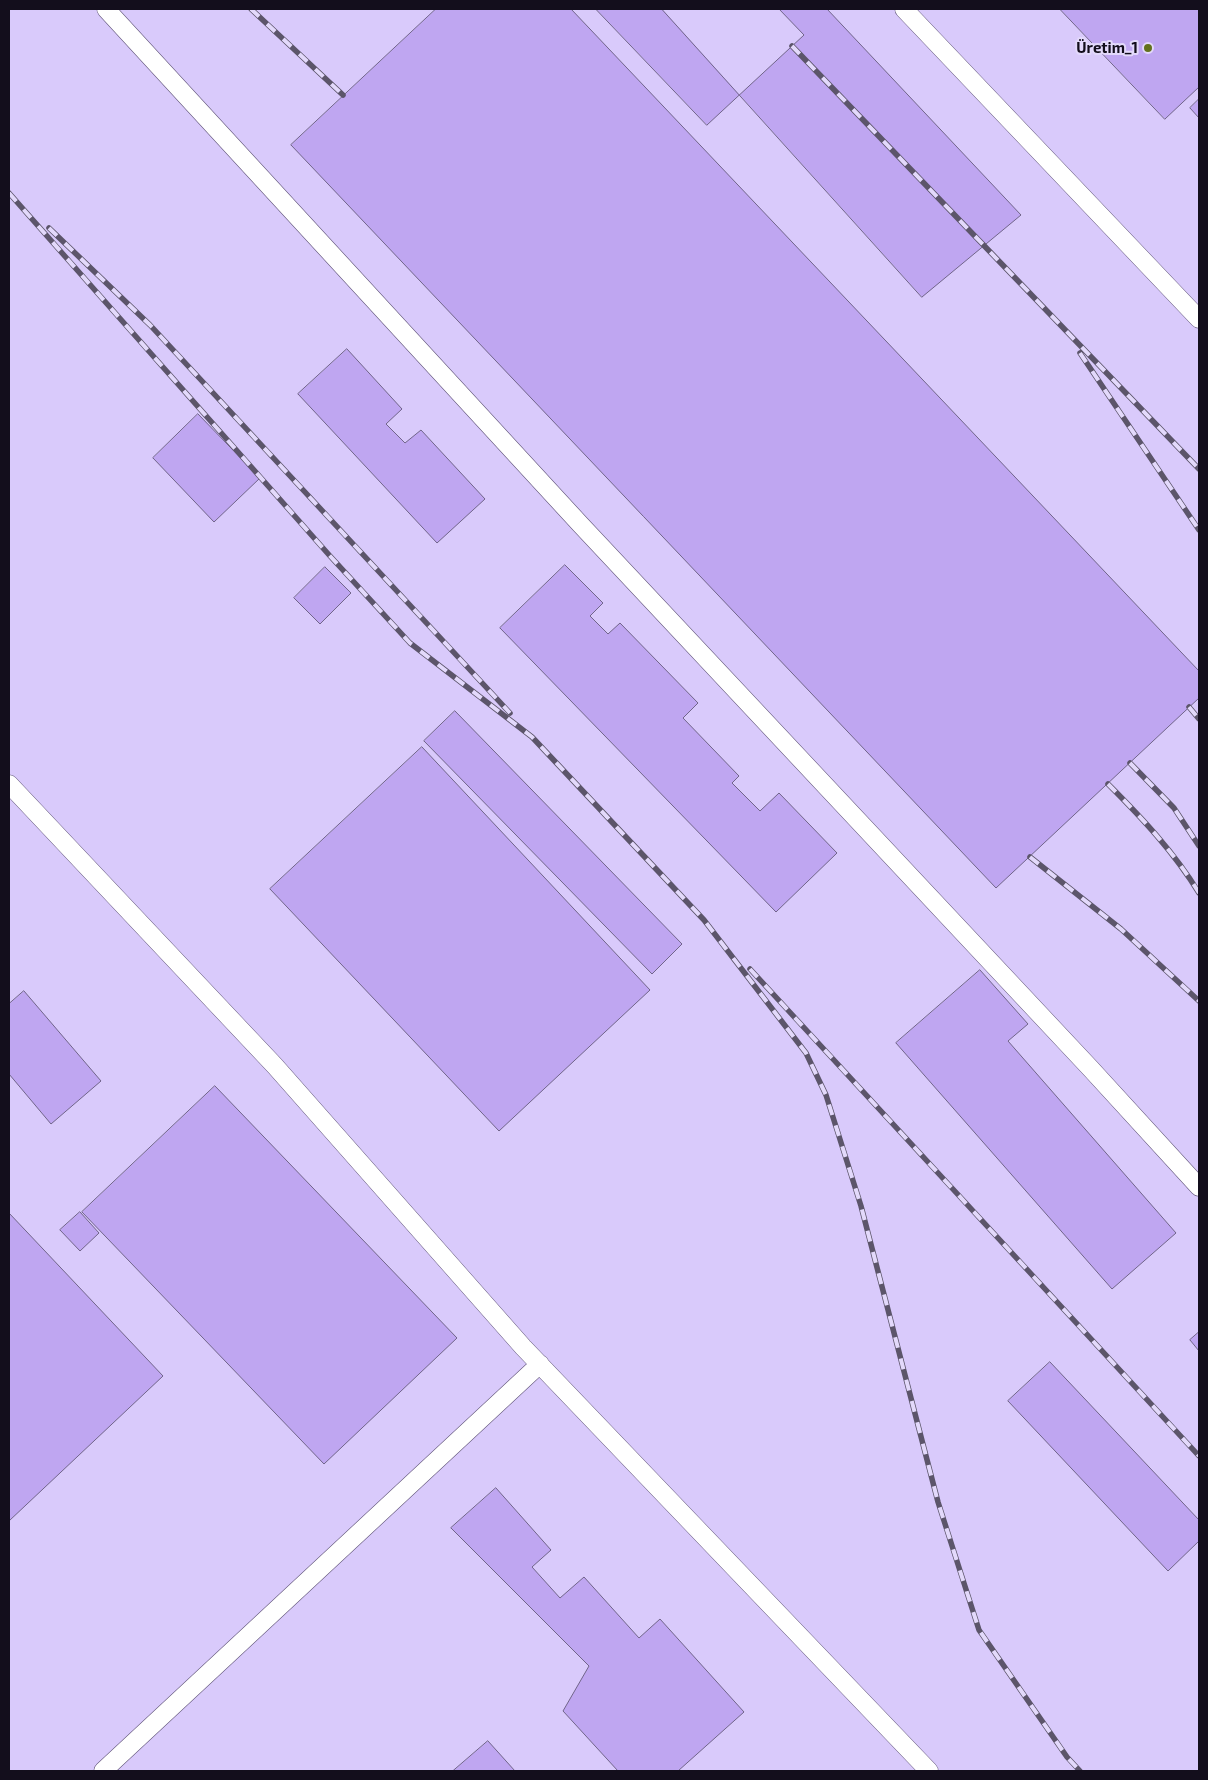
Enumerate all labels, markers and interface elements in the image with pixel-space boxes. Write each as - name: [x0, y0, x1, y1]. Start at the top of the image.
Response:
- place label: Üretim_1: [1076, 39, 1138, 57]
- marker: Üretim_1: [1142, 42, 1154, 54]

